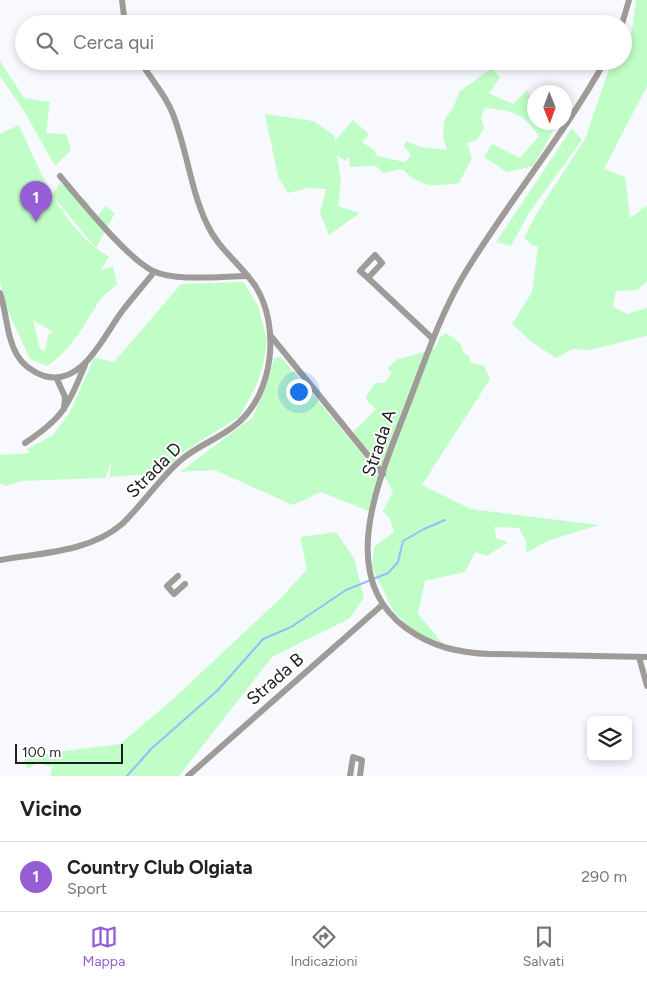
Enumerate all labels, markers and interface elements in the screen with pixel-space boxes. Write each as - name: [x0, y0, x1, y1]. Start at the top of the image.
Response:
- search box: [15, 15, 632, 70]
- icon: search: [33, 29, 61, 57]
- text: Cerca qui: [73, 31, 154, 54]
- north arrow: [527, 85, 572, 130]
- pin: 1: [20, 181, 52, 222]
- your location: [286, 379, 312, 405]
- street label: Strada A: [357, 407, 401, 479]
- street label: Strada D: [122, 438, 186, 502]
- street label: Strada B: [242, 648, 308, 710]
- map controls: [587, 716, 632, 761]
- button: layers: [587, 716, 632, 761]
- scale bar: [15, 741, 122, 764]
- text: 100 m: [22, 744, 61, 761]
- text: Vicino: [20, 796, 82, 821]
- text: Country Club Olgiata: [67, 856, 253, 879]
- text: 1: [33, 867, 39, 886]
- text: 290 m: [581, 867, 627, 886]
- text: Sport: [67, 879, 107, 898]
- tab: Mappa: [83, 923, 125, 970]
- tab: Indicazioni: [290, 923, 358, 970]
- tab: Salvati: [523, 923, 564, 970]

